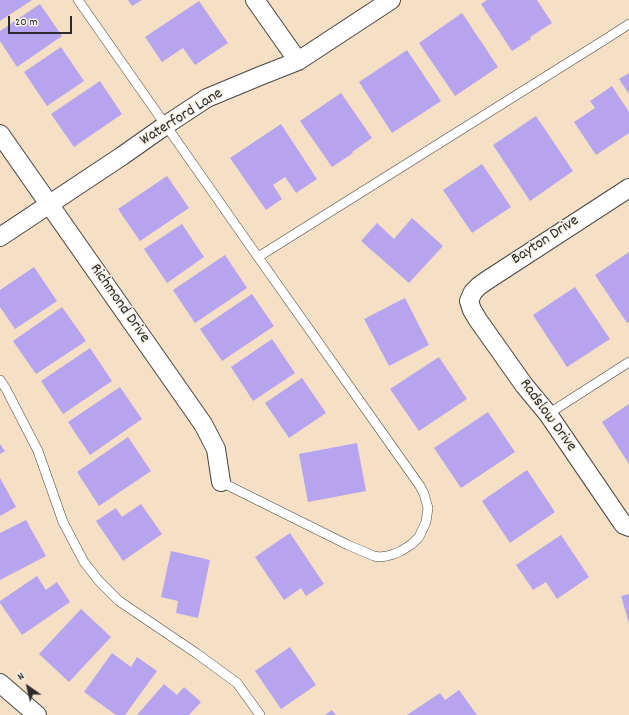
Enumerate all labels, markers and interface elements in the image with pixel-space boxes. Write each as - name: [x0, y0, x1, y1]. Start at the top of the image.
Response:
- scale bar: [10, 8, 74, 34]
- text: 20 m: [15, 14, 38, 31]
- street label: Waterford Lane: [137, 85, 227, 151]
- street label: Bayton Drive: [509, 212, 583, 270]
- street label: Richmond Drive: [85, 261, 153, 347]
- street label: Radslow Drive: [514, 376, 580, 456]
- north arrow: [8, 667, 48, 707]
- text: N: [15, 669, 28, 685]

